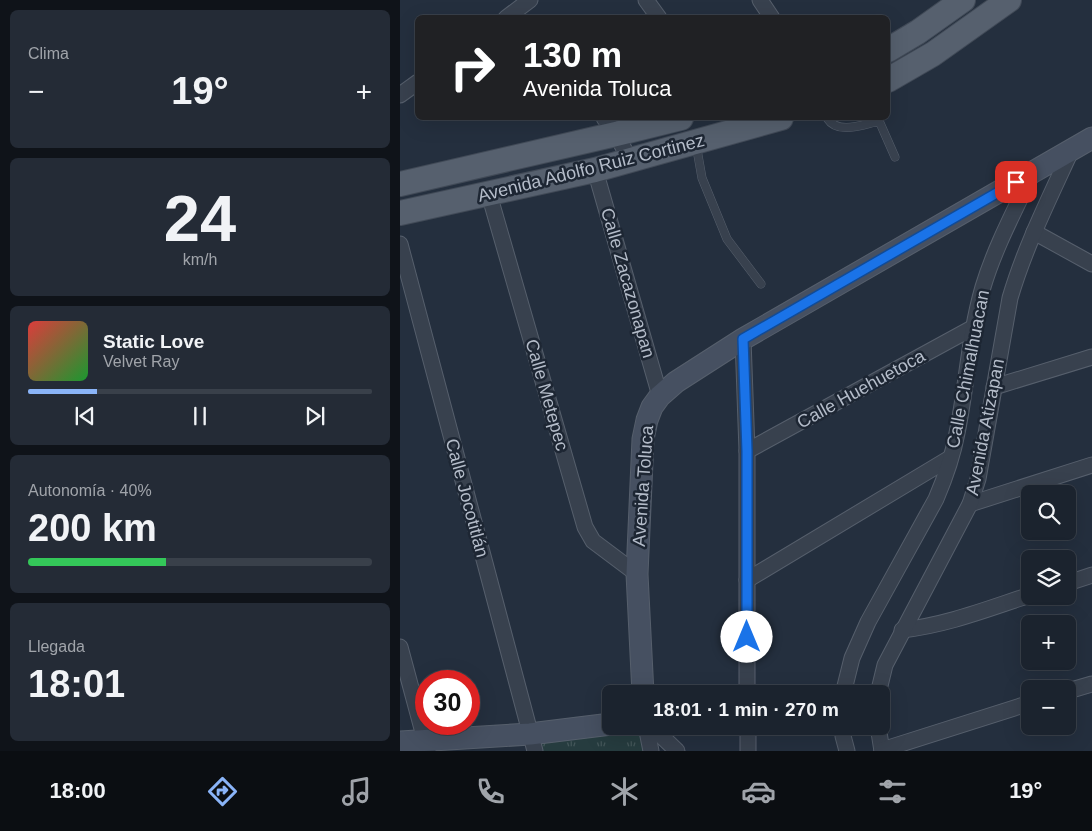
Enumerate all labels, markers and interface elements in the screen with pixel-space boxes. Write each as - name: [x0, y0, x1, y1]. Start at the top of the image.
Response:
- icon: right: [440, 35, 505, 100]
- text: 130 m: [523, 35, 622, 74]
- text: Clima: [28, 45, 69, 62]
- text: 19°: [171, 70, 229, 112]
- text: −: [28, 76, 44, 107]
- text: +: [356, 76, 372, 107]
- text: Avenida Toluca: [523, 76, 671, 101]
- street label: Avenida Adolfo Ruiz Cortinez: [476, 130, 706, 206]
- pin: [995, 161, 1037, 203]
- icon: arrive: [1002, 168, 1030, 196]
- text: 24: [164, 182, 236, 255]
- street label: Calle Zacazonapan: [597, 206, 659, 360]
- text: km/h: [183, 251, 217, 268]
- street label: Calle Chimalhuacan: [943, 288, 993, 450]
- text: Static Love: [103, 331, 204, 352]
- street label: Calle Metepec: [522, 337, 572, 453]
- street label: Calle Huehuetoca: [794, 345, 929, 432]
- text: Velvet Ray: [103, 353, 179, 370]
- street label: Avenida Atizapan: [962, 357, 1008, 497]
- icon: previous: [71, 402, 99, 430]
- icon: pause: [186, 402, 214, 430]
- icon: next: [301, 402, 329, 430]
- street label: Avenida Toluca: [629, 424, 657, 547]
- street label: Calle Jocotitlán: [442, 436, 492, 560]
- text: Autonomía · 40%: [28, 482, 152, 499]
- map controls: [1021, 485, 1076, 735]
- button: search: [1021, 485, 1076, 540]
- text: 200 km: [28, 507, 157, 549]
- button: layers: [1021, 550, 1076, 605]
- position arrow: [720, 610, 772, 662]
- button: +: [1021, 615, 1076, 670]
- text: Llegada: [28, 638, 85, 655]
- text: 18:01: [28, 663, 125, 705]
- speed limit sign: 30: [415, 670, 480, 735]
- button: −: [1021, 680, 1076, 735]
- text: 18:01 · 1 min · 270 m: [653, 699, 839, 720]
- icon: directions: [205, 774, 240, 809]
- icon: music: [339, 774, 374, 809]
- icon: phone: [473, 774, 508, 809]
- icon: climate: [607, 774, 642, 809]
- icon: car: [741, 774, 776, 809]
- icon: filters: [875, 774, 910, 809]
- text: 18:00: [50, 778, 106, 803]
- text: 19°: [1009, 778, 1042, 803]

